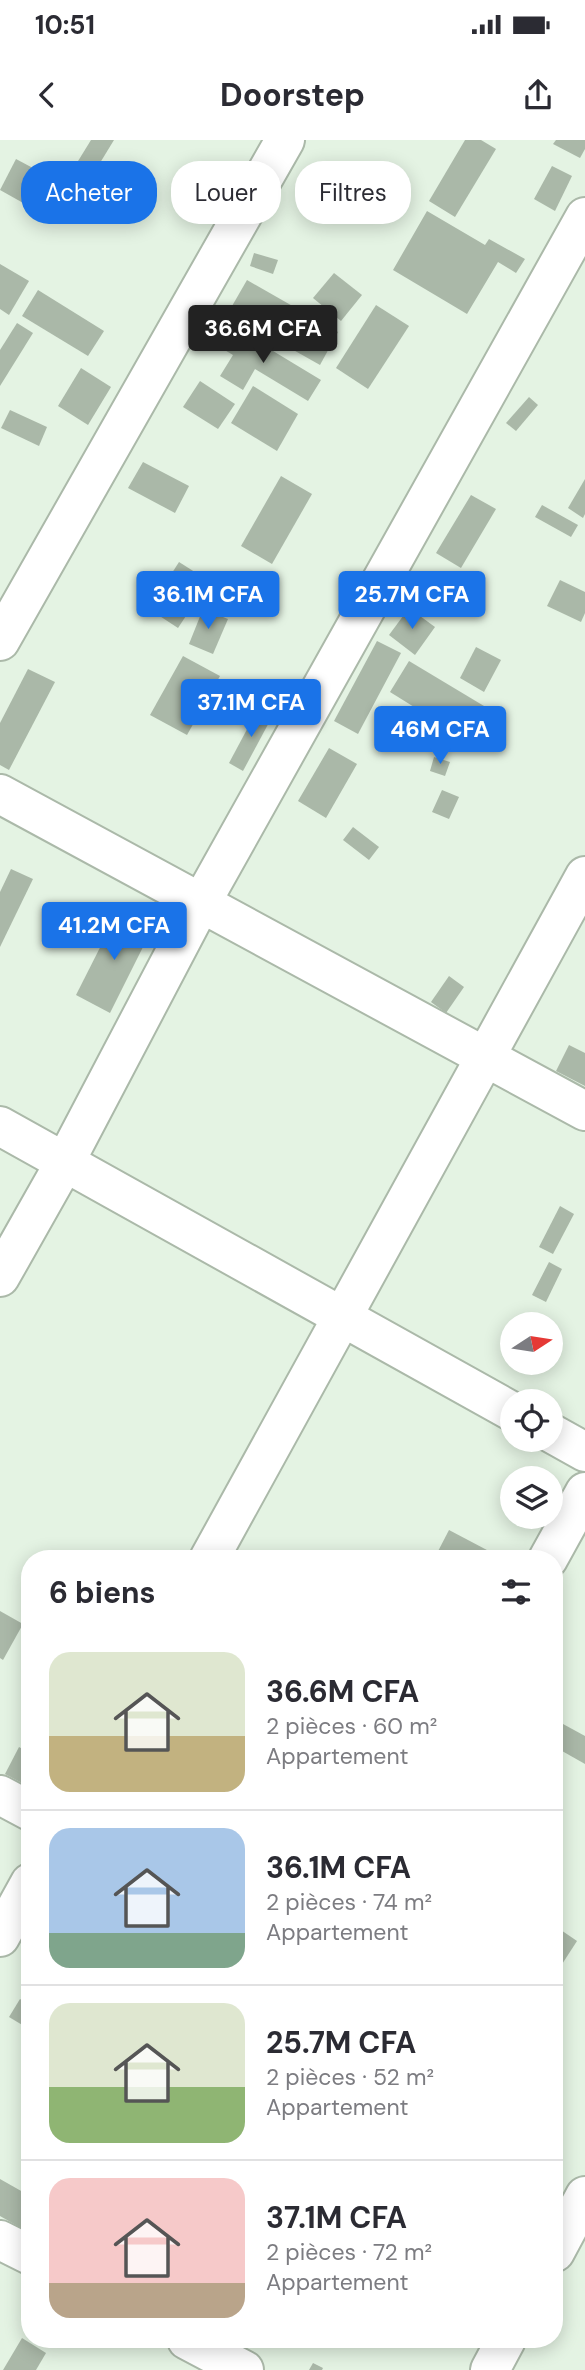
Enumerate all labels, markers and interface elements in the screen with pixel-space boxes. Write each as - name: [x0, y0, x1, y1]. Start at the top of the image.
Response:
- text: 10:51: [35, 8, 95, 42]
- text: Doorstep: [220, 74, 365, 116]
- icon: back: [28, 76, 66, 114]
- icon: share: [519, 76, 557, 114]
- chip: Acheter: [21, 161, 157, 224]
- chip: Louer: [171, 161, 281, 224]
- chip: Filtres: [295, 161, 411, 224]
- pin: 36.6M CFA: [183, 306, 343, 365]
- text: 36.6M CFA: [204, 313, 322, 343]
- pin: 36.1M CFA: [128, 572, 288, 631]
- pin: 25.7M CFA: [332, 572, 492, 631]
- text: 36.1M CFA: [152, 579, 264, 609]
- text: 25.7M CFA: [354, 579, 470, 609]
- pin: 37.1M CFA: [171, 680, 331, 739]
- text: 37.1M CFA: [197, 687, 305, 717]
- pin: 46M CFA: [375, 706, 505, 766]
- text: 46M CFA: [390, 714, 490, 744]
- pin: 41.2M CFA: [34, 902, 194, 962]
- text: 41.2M CFA: [58, 910, 170, 940]
- north arrow: [500, 1312, 564, 1376]
- map controls: [500, 1312, 563, 1529]
- button: locate: [500, 1389, 563, 1452]
- button: layers: [500, 1466, 563, 1529]
- text: 6 biens: [49, 1573, 155, 1612]
- icon: filters: [497, 1573, 535, 1611]
- text: 36.6M CFA: [266, 1672, 419, 1711]
- icon: home: [105, 1680, 189, 1764]
- text: 2 pièces · 60 m²: [266, 1711, 437, 1741]
- text: Appartement: [266, 1741, 409, 1771]
- text: 36.1M CFA: [266, 1848, 411, 1887]
- icon: home: [105, 1856, 189, 1940]
- text: 2 pièces · 74 m²: [266, 1887, 432, 1917]
- text: Appartement: [266, 1917, 409, 1947]
- text: 25.7M CFA: [266, 2023, 416, 2062]
- icon: home: [105, 2031, 189, 2115]
- text: 2 pièces · 52 m²: [266, 2062, 434, 2092]
- text: Appartement: [266, 2092, 409, 2122]
- text: 37.1M CFA: [266, 2198, 407, 2237]
- icon: home: [105, 2206, 189, 2290]
- text: 2 pièces · 72 m²: [266, 2237, 432, 2267]
- text: Appartement: [266, 2267, 409, 2297]

